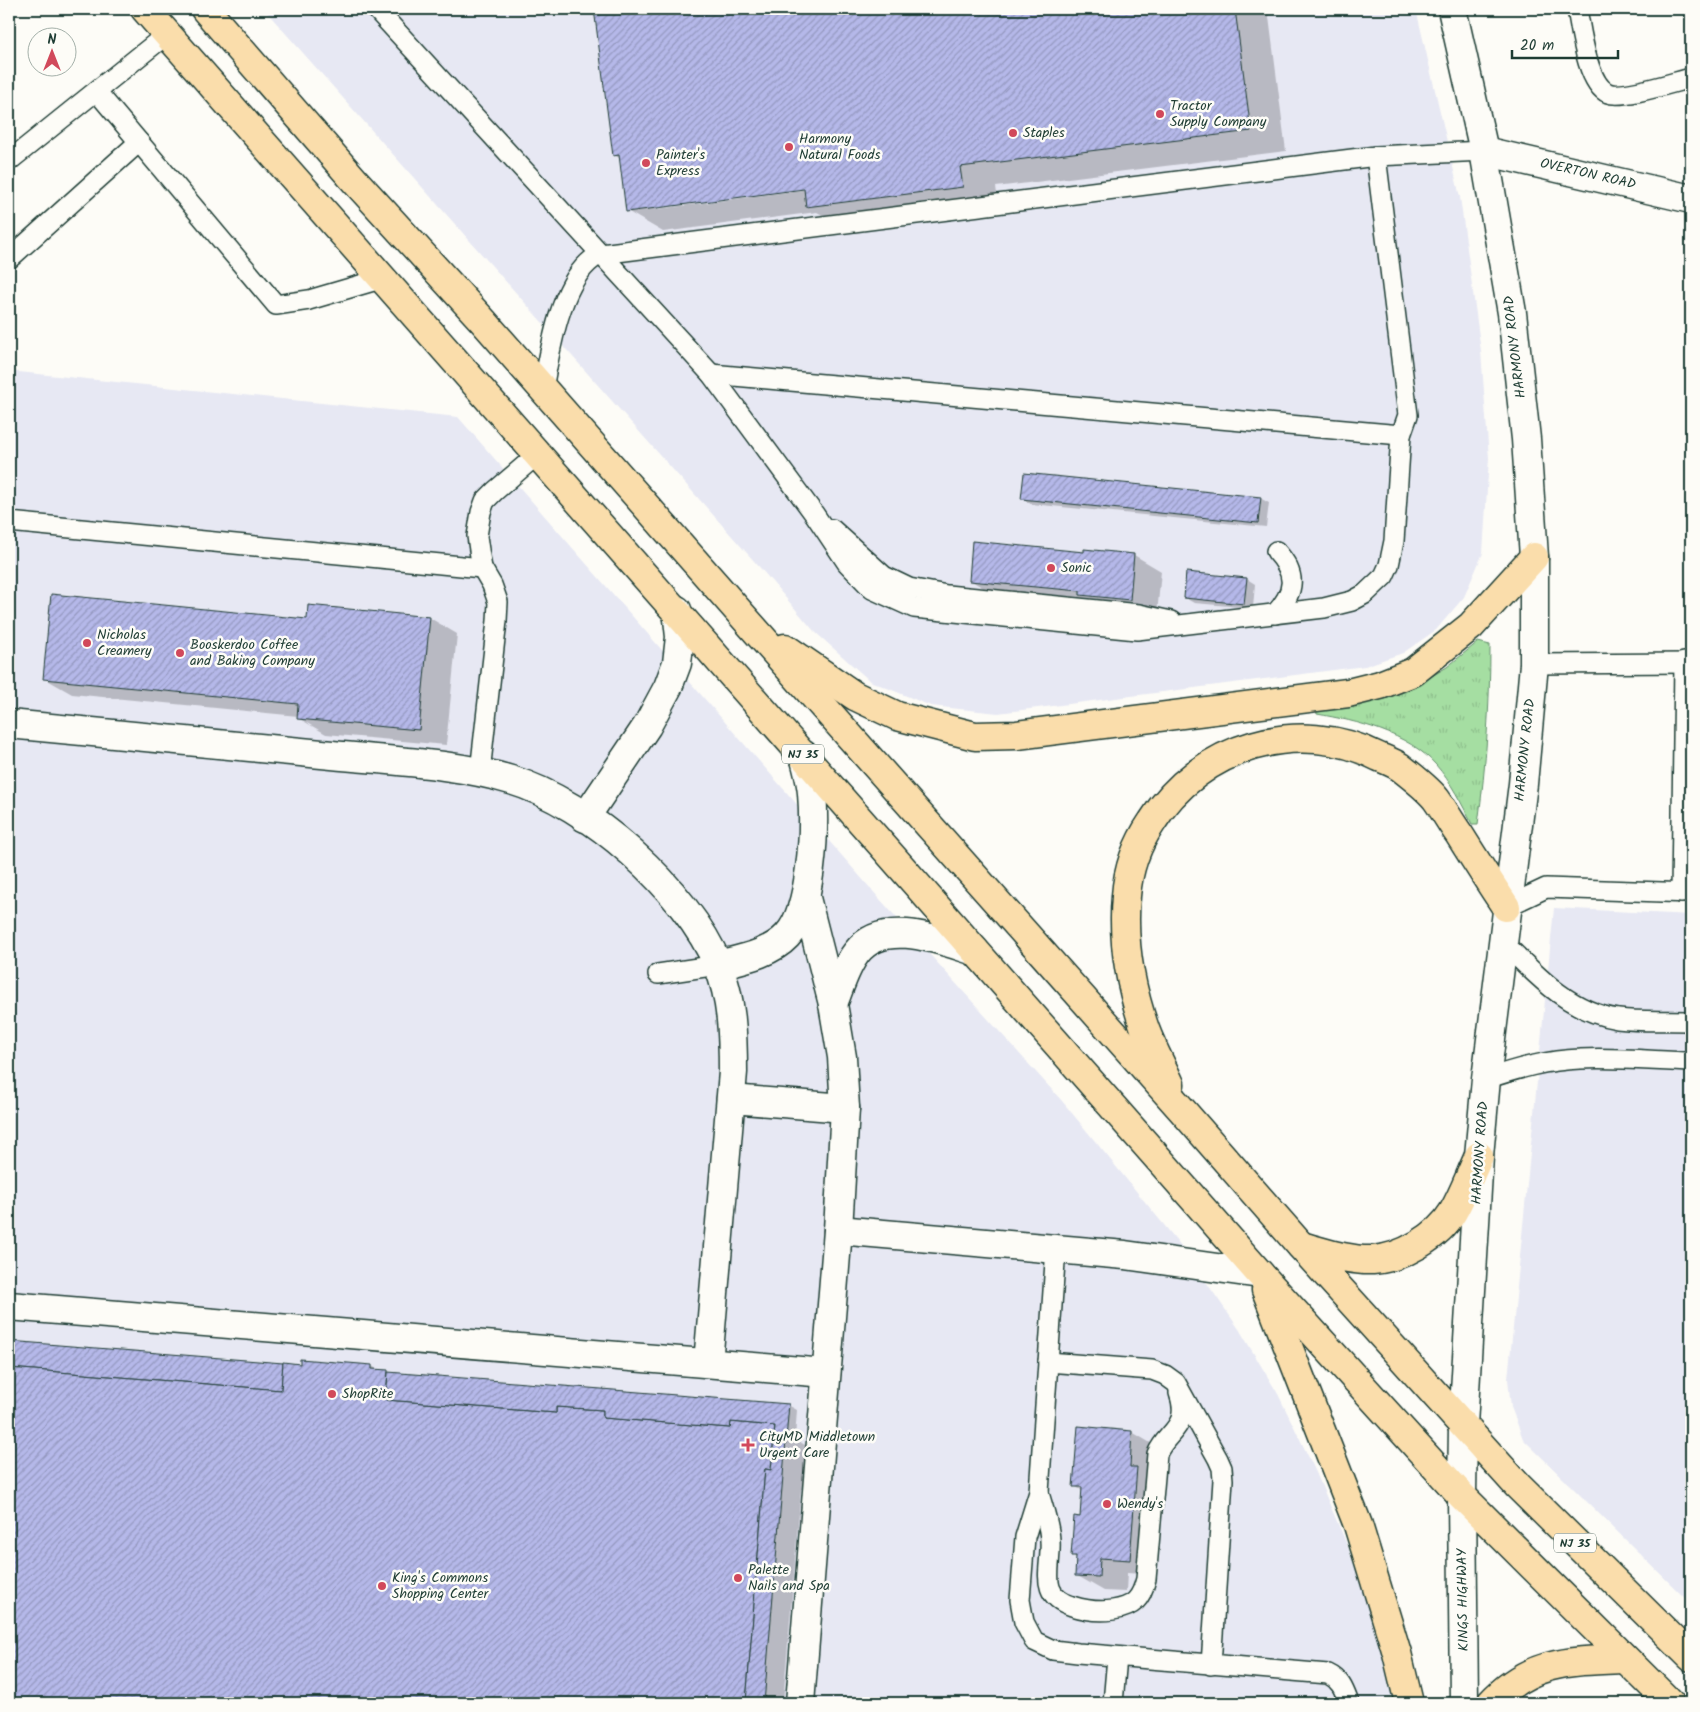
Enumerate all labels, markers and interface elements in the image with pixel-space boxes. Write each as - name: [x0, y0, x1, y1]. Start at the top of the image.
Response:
- north arrow: [28, 28, 78, 78]
- scale bar: [1512, 28, 1619, 60]
- text: N: [48, 29, 57, 51]
- text: 20 m: [1520, 34, 1554, 58]
- place label: Tractor Supply Company: [1170, 95, 1267, 133]
- marker: Tractor Supply Company: [1154, 108, 1166, 120]
- place label: Staples: [1023, 122, 1065, 144]
- marker: Staples: [1007, 127, 1019, 139]
- place label: Harmony Natural Foods: [799, 128, 880, 166]
- marker: Harmony Natural Foods: [783, 141, 795, 153]
- place label: Painter's Express: [656, 144, 705, 182]
- street label: OVERTON ROAD: [1538, 152, 1638, 196]
- marker: Painter's Express: [640, 157, 652, 169]
- street label: HARMONY ROAD: [1498, 294, 1532, 400]
- place label: Sonic: [1061, 557, 1092, 579]
- marker: Sonic: [1045, 562, 1057, 574]
- place label: Nicholas Creamery: [97, 624, 152, 662]
- place label: Booskerdoo Coffee and Baking Company: [190, 634, 315, 672]
- marker: Nicholas Creamery: [81, 637, 93, 649]
- marker: Booskerdoo Coffee and Baking Company: [174, 647, 186, 659]
- street label: HARMONY ROAD: [1509, 698, 1541, 802]
- road number: NJ 35: [782, 744, 824, 764]
- street label: HARMONY ROAD: [1465, 1101, 1495, 1205]
- place label: ShopRite: [342, 1383, 394, 1405]
- marker: ShopRite: [326, 1388, 338, 1400]
- place label: CityMD Middletown Urgent Care: [759, 1426, 875, 1464]
- marker: CityMD Middletown Urgent Care: [741, 1438, 755, 1452]
- place label: Wendy's: [1117, 1493, 1163, 1515]
- marker: Wendy's: [1101, 1498, 1113, 1510]
- road number: NJ 35: [1554, 1534, 1596, 1552]
- street label: KINGS HIGHWAY: [1451, 1547, 1475, 1652]
- place label: Palette Nails and Spa: [748, 1559, 830, 1597]
- place label: King's Commons Shopping Center: [392, 1567, 490, 1605]
- marker: Palette Nails and Spa: [732, 1572, 744, 1584]
- marker: King's Commons Shopping Center: [376, 1580, 388, 1592]

